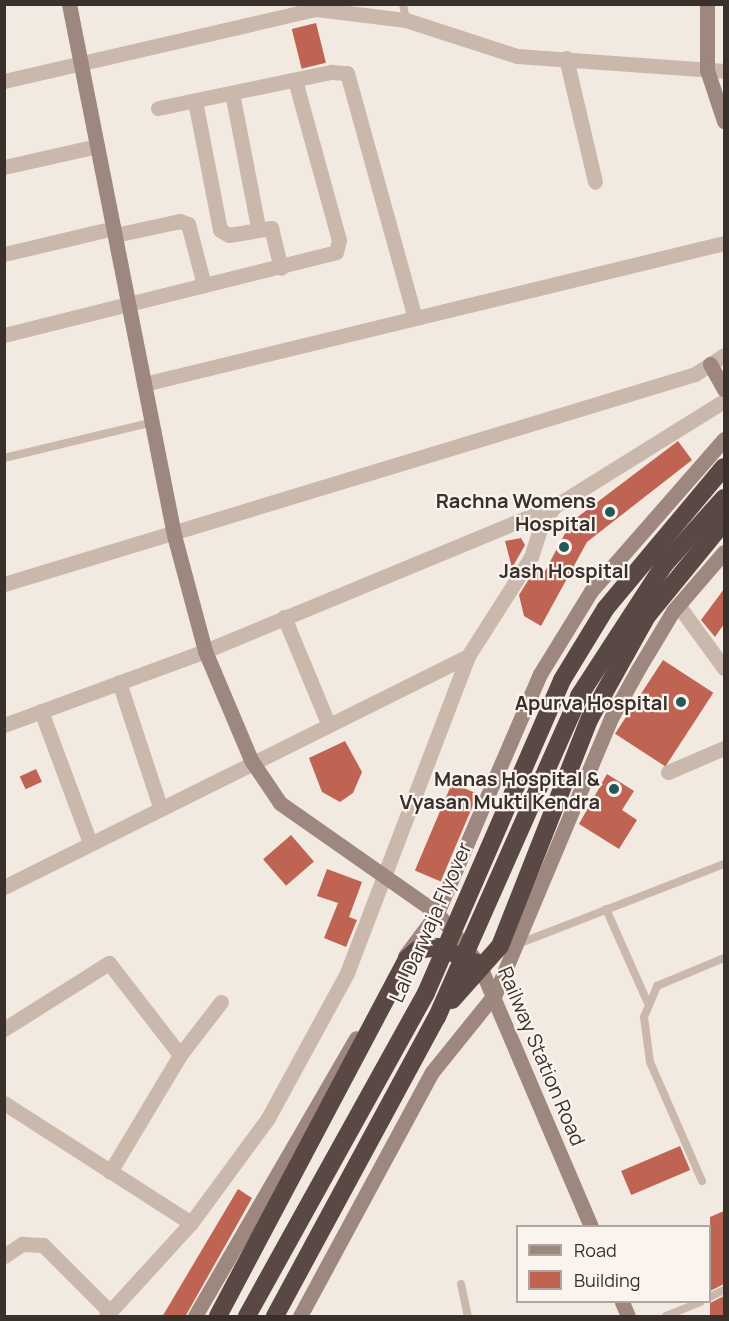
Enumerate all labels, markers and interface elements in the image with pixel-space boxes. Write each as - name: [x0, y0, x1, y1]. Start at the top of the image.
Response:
- place label: Rachna Womens Hospital: [436, 488, 596, 535]
- marker: Rachna Womens Hospital: [601, 503, 619, 521]
- marker: Jash Hospital: [555, 538, 573, 556]
- place label: Jash Hospital: [499, 558, 629, 582]
- place label: Apurva Hospital: [515, 690, 668, 714]
- marker: Apurva Hospital: [672, 693, 690, 711]
- place label: Manas Hospital & Vyasan Mukti Kendra: [400, 766, 600, 813]
- marker: Manas Hospital & Vyasan Mukti Kendra: [605, 780, 623, 798]
- street label: Lal Darwaja Flyover: [384, 838, 476, 1006]
- street label: Railway Station Road: [493, 963, 591, 1149]
- legend: [516, 1225, 711, 1303]
- text: Road: [574, 1238, 617, 1262]
- text: Building: [574, 1268, 640, 1292]

